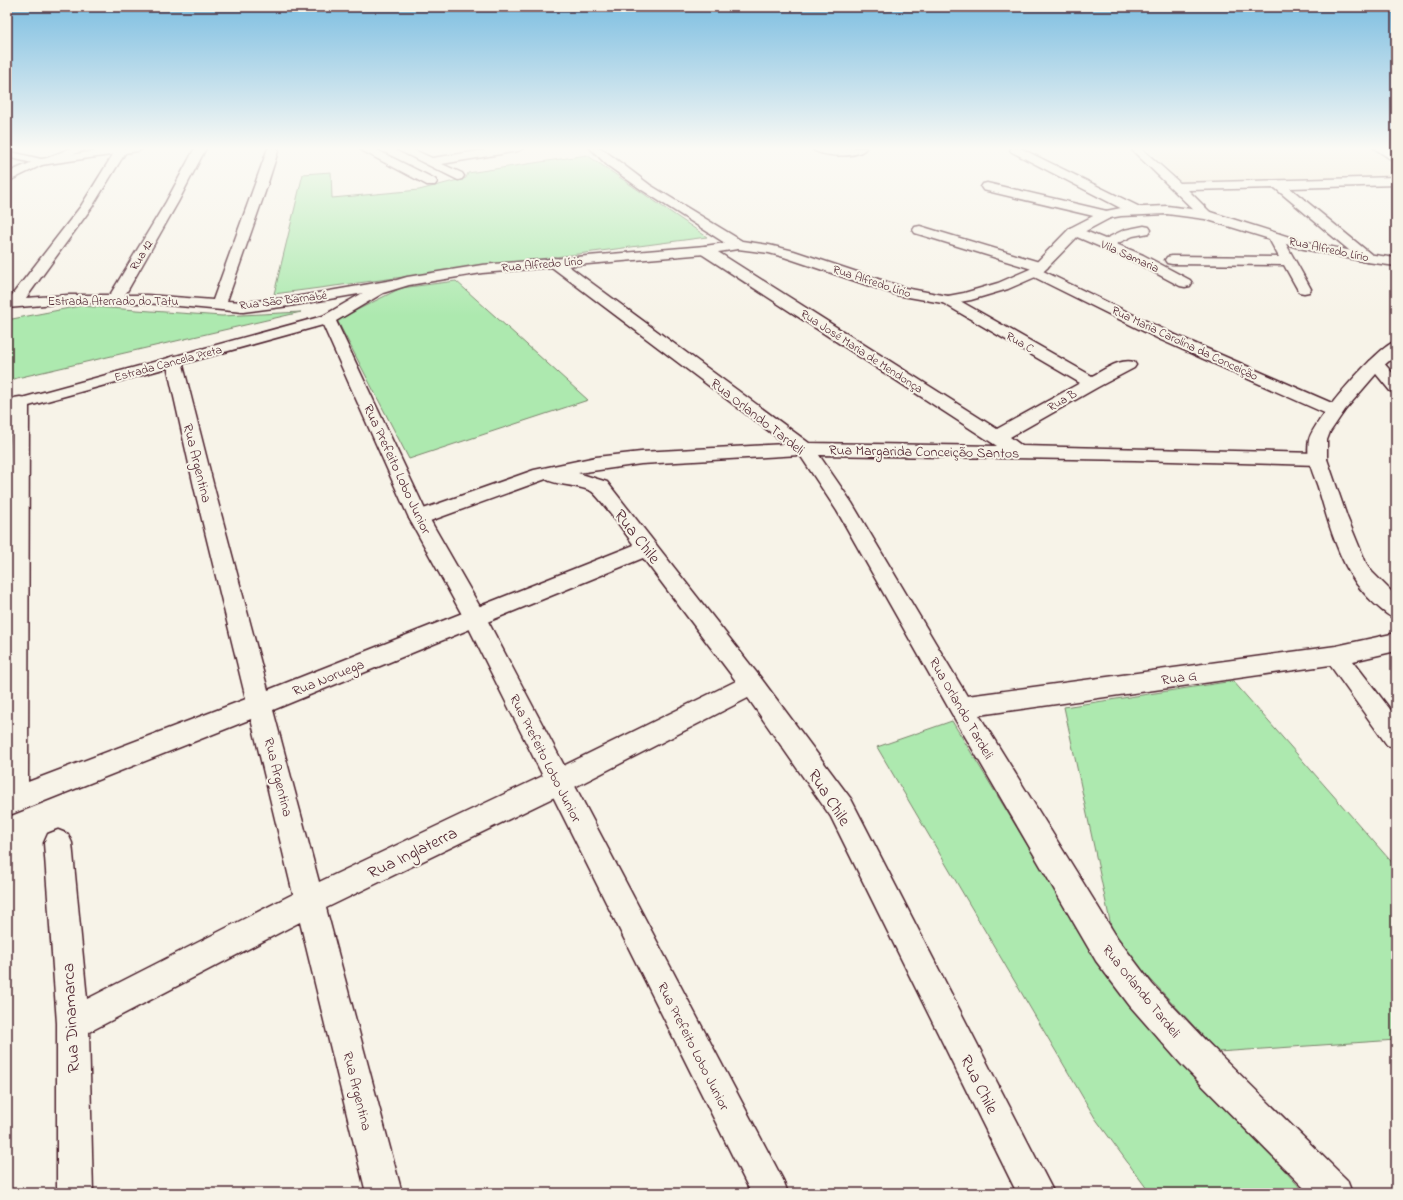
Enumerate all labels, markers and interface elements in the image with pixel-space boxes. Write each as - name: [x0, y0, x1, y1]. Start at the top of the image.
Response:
- street label: Rua Alfredo Lírio: [1287, 233, 1370, 267]
- street label: Vila Samaria: [1097, 236, 1162, 278]
- street label: Rua 12: [126, 237, 158, 274]
- street label: Rua Alfredo Lírio: [501, 252, 583, 278]
- street label: Rua Alfredo Lírio: [830, 261, 913, 303]
- street label: Rua São Barnabé: [238, 287, 329, 315]
- street label: Estrada Aterrado do Tatu: [48, 293, 179, 311]
- street label: Rua Maria Carolina da Conceição: [1108, 302, 1261, 386]
- street label: Rua José Maria de Mendonça: [797, 305, 926, 398]
- street label: Rua C: [1002, 328, 1037, 358]
- street label: Estrada Cancela Preta: [112, 341, 224, 387]
- street label: Rua Orlando Tardeli: [705, 374, 809, 461]
- street label: Rua B: [1045, 385, 1080, 416]
- street label: Rua Prefeito Lobo Junior: [357, 401, 436, 539]
- street label: Rua Argentina: [176, 422, 217, 505]
- street label: Rua Margarida Conceição Santos: [829, 440, 1019, 466]
- street label: Rua Chile: [607, 504, 666, 570]
- street label: Rua Noruega: [289, 654, 368, 703]
- street label: Rua Orlando Tardeli: [923, 654, 998, 764]
- street label: Rua G: [1160, 666, 1198, 691]
- street label: Rua Prefeito Lobo Junior: [503, 691, 586, 827]
- street label: Rua Argentina: [257, 736, 298, 819]
- street label: Rua Chile: [801, 764, 857, 832]
- street label: Rua Inglaterra: [364, 821, 463, 888]
- street label: Rua Orlando Tardeli: [1097, 941, 1185, 1043]
- street label: Rua Dinamarca: [56, 962, 87, 1073]
- street label: Rua Prefeito Lobo Junior: [651, 979, 734, 1115]
- street label: Rua Argentina: [336, 1050, 377, 1133]
- street label: Rua Chile: [953, 1051, 1004, 1119]

